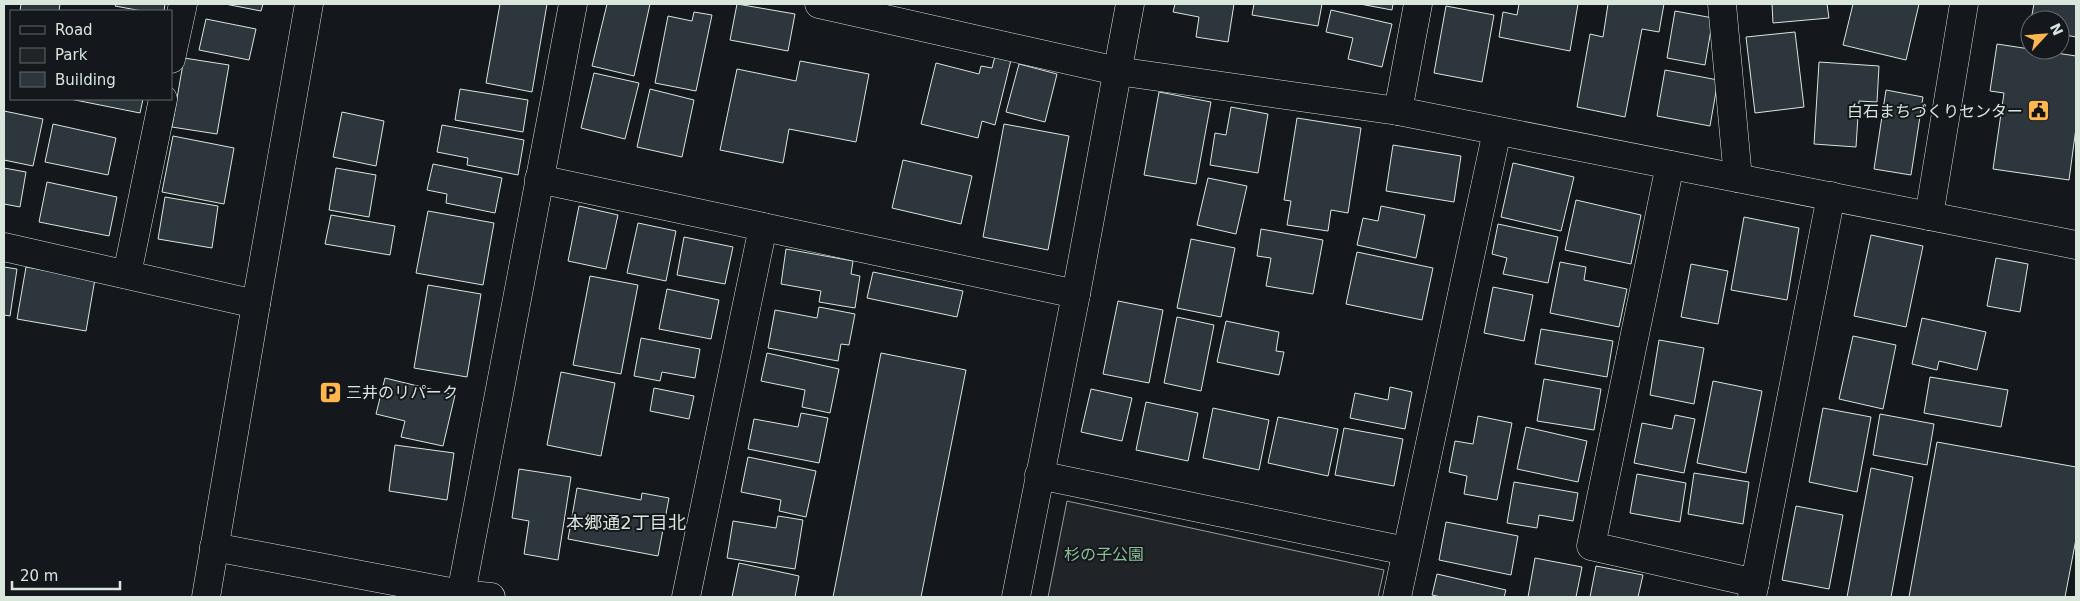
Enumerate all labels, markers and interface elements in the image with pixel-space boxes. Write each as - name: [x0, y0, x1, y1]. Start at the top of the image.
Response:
- legend: [10, 10, 172, 100]
- north arrow: [2020, 10, 2070, 60]
- text: Road: [55, 21, 93, 39]
- text: N: [2047, 21, 2066, 38]
- text: Park: [55, 46, 88, 64]
- text: Building: [55, 71, 116, 89]
- public building icon: 白石まちづくりセンター: [2027, 99, 2051, 123]
- place label: 白石まちづくりセンター: [1847, 102, 2023, 121]
- parking icon: 三井のリパーク: [318, 380, 342, 404]
- place label: 三井のリパーク: [346, 383, 458, 402]
- district label: 本郷通2丁目北: [566, 512, 686, 533]
- park label: 杉の子公園: [1064, 545, 1144, 564]
- scale bar: [12, 558, 120, 590]
- text: 20 m: [20, 567, 58, 585]

